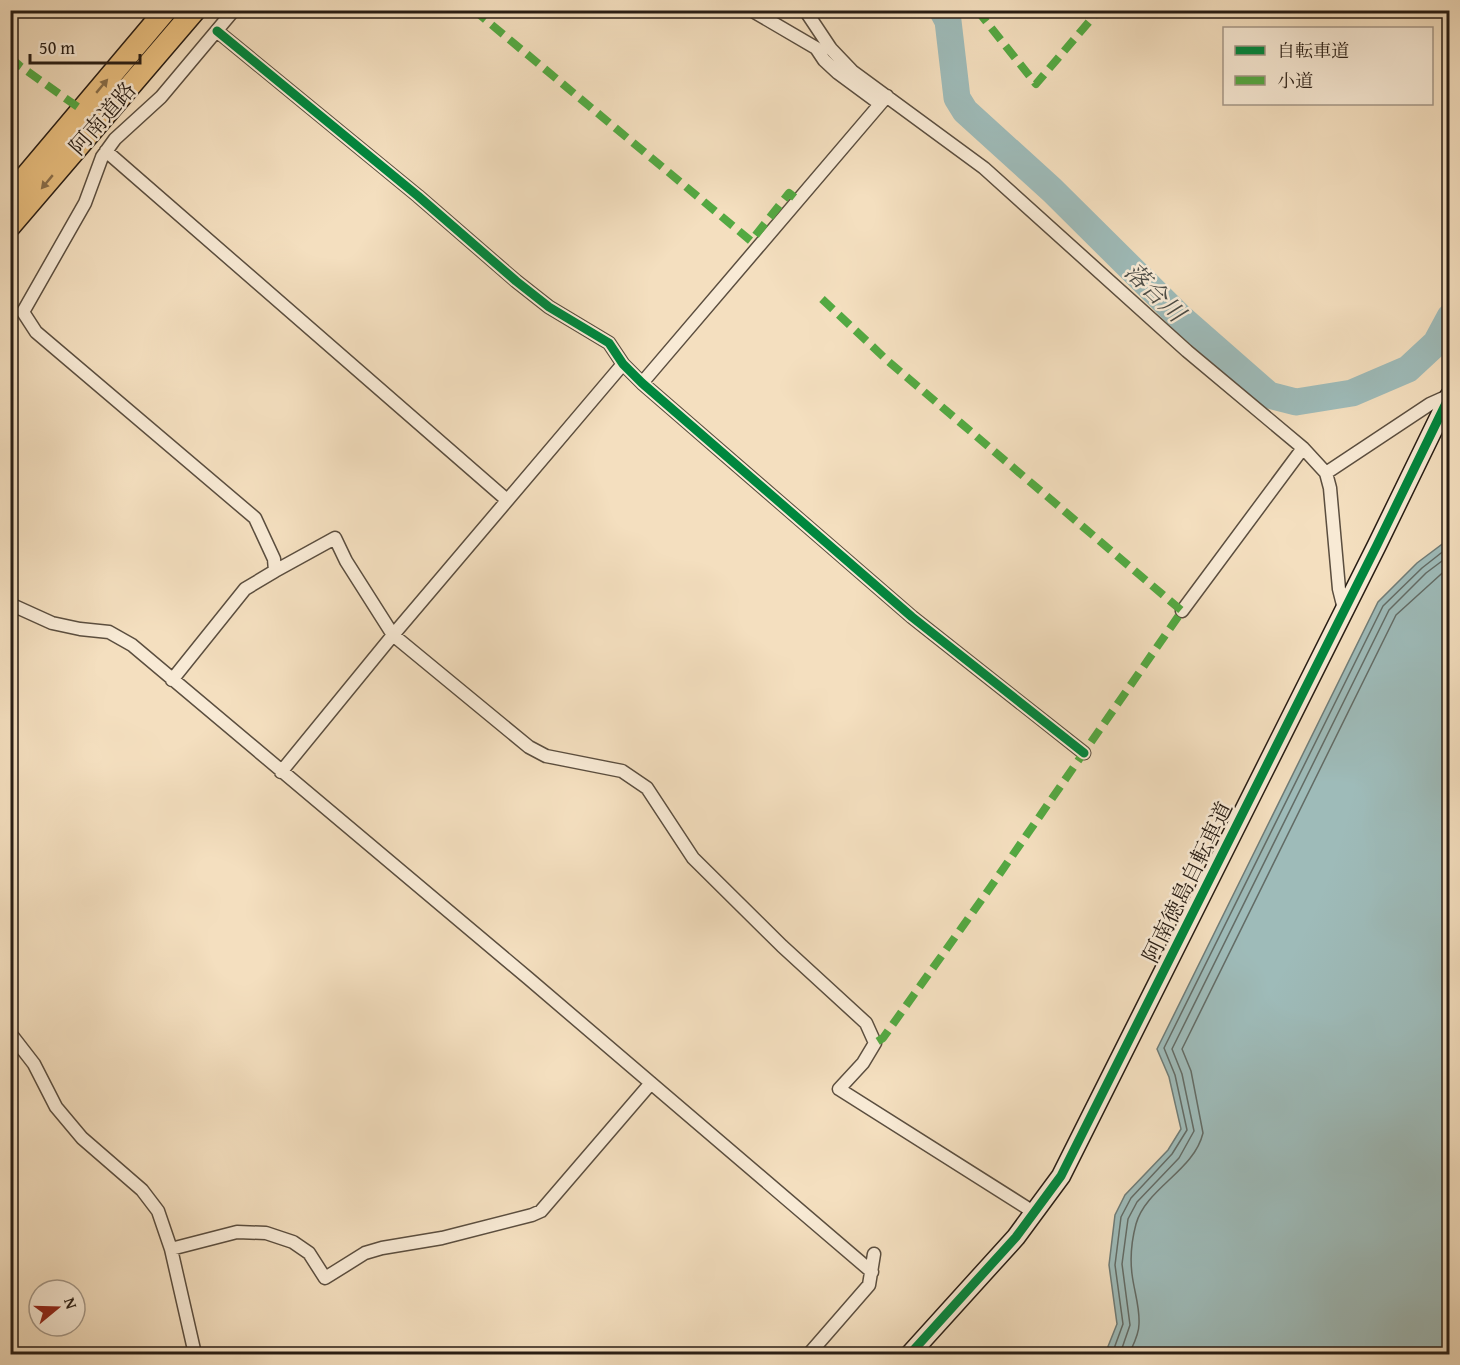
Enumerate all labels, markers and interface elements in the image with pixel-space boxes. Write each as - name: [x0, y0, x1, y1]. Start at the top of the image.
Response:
- scale bar: [30, 27, 140, 65]
- legend: [1223, 27, 1433, 105]
- text: 50 m: [39, 34, 75, 61]
- text: 自転車道: [1277, 37, 1349, 64]
- text: 小道: [1277, 67, 1313, 94]
- street label: 阿南道路: [61, 74, 143, 162]
- one-way arrow: [95, 79, 108, 94]
- one-way arrow: [41, 174, 54, 190]
- water label: 落合川: [1117, 254, 1195, 332]
- street label: 阿南徳島自転車道: [1134, 796, 1240, 968]
- north arrow: [27, 1278, 87, 1338]
- text: N: [58, 1294, 84, 1312]

